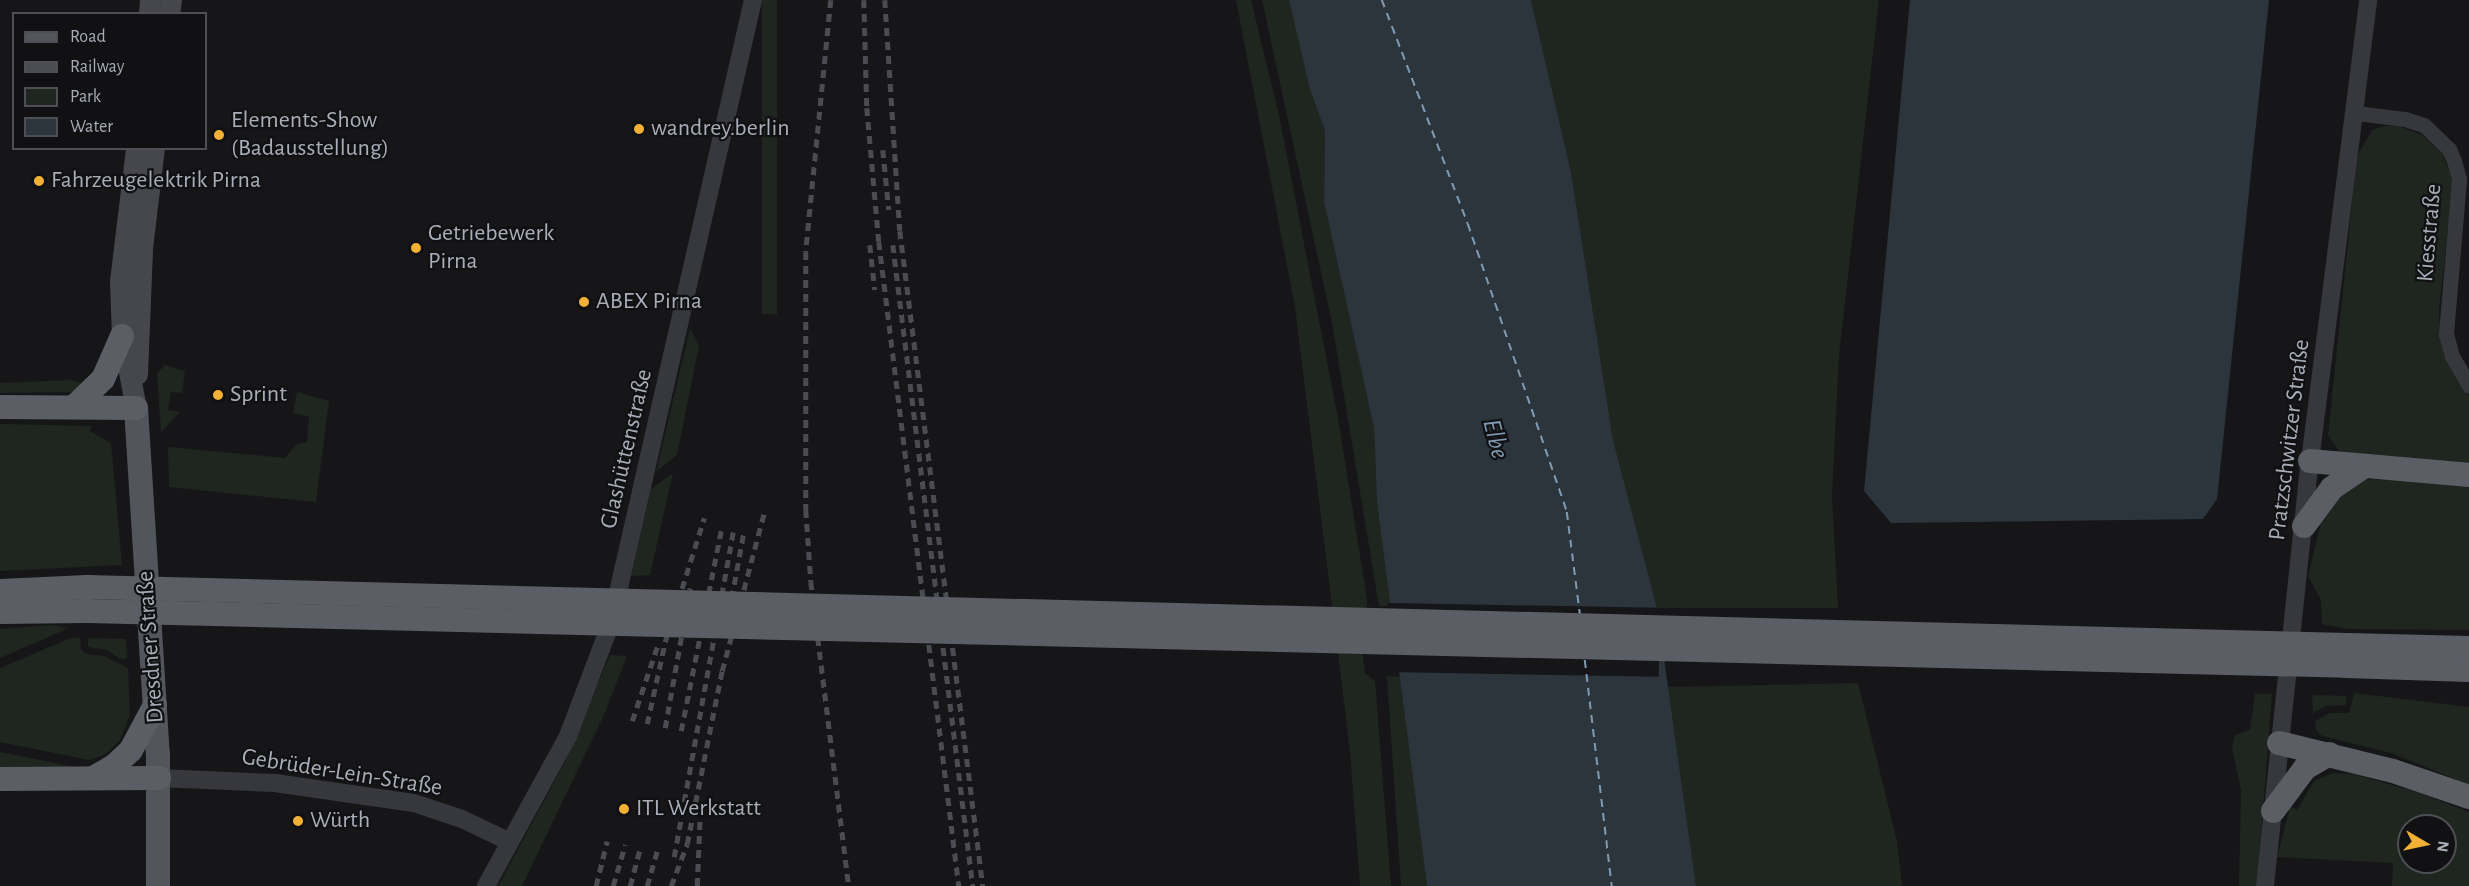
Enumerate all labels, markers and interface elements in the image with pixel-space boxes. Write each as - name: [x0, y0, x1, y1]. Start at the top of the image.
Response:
- legend: [12, 12, 207, 150]
- text: Road: [70, 28, 106, 46]
- text: Railway: [70, 58, 124, 76]
- text: Park: [70, 88, 101, 106]
- place label: Elements-Show (Badausstellung): [231, 107, 389, 163]
- place label: wandrey.berlin: [651, 115, 790, 143]
- text: Water: [70, 118, 113, 136]
- marker: wandrey.berlin: [632, 122, 646, 136]
- marker: Elements-Show (Badausstellung): [212, 128, 226, 142]
- place label: Fahrzeugelektrik Pirna: [51, 167, 261, 195]
- marker: Fahrzeugelektrik Pirna: [32, 174, 46, 188]
- street label: Kiesstraße: [2411, 183, 2449, 283]
- place label: Getriebewerk Pirna: [428, 220, 554, 276]
- marker: Getriebewerk Pirna: [409, 241, 423, 255]
- place label: ABEX Pirna: [596, 288, 702, 316]
- marker: ABEX Pirna: [577, 295, 591, 309]
- street label: Pratzschwitzer Straße: [2263, 338, 2317, 542]
- street label: Glashüttenstraße: [595, 366, 659, 532]
- place label: Sprint: [230, 381, 287, 409]
- marker: Sprint: [211, 388, 225, 402]
- water label: Elbe: [1475, 416, 1515, 462]
- street label: Dresdner Straße: [131, 570, 171, 724]
- street label: Gebrüder-Lein-Straße: [240, 743, 444, 803]
- place label: ITL Werkstatt: [636, 795, 761, 823]
- marker: ITL Werkstatt: [617, 802, 631, 816]
- place label: Würth: [310, 807, 370, 835]
- marker: Würth: [291, 814, 305, 828]
- north arrow: [2397, 814, 2457, 874]
- text: N: [2434, 840, 2452, 853]

